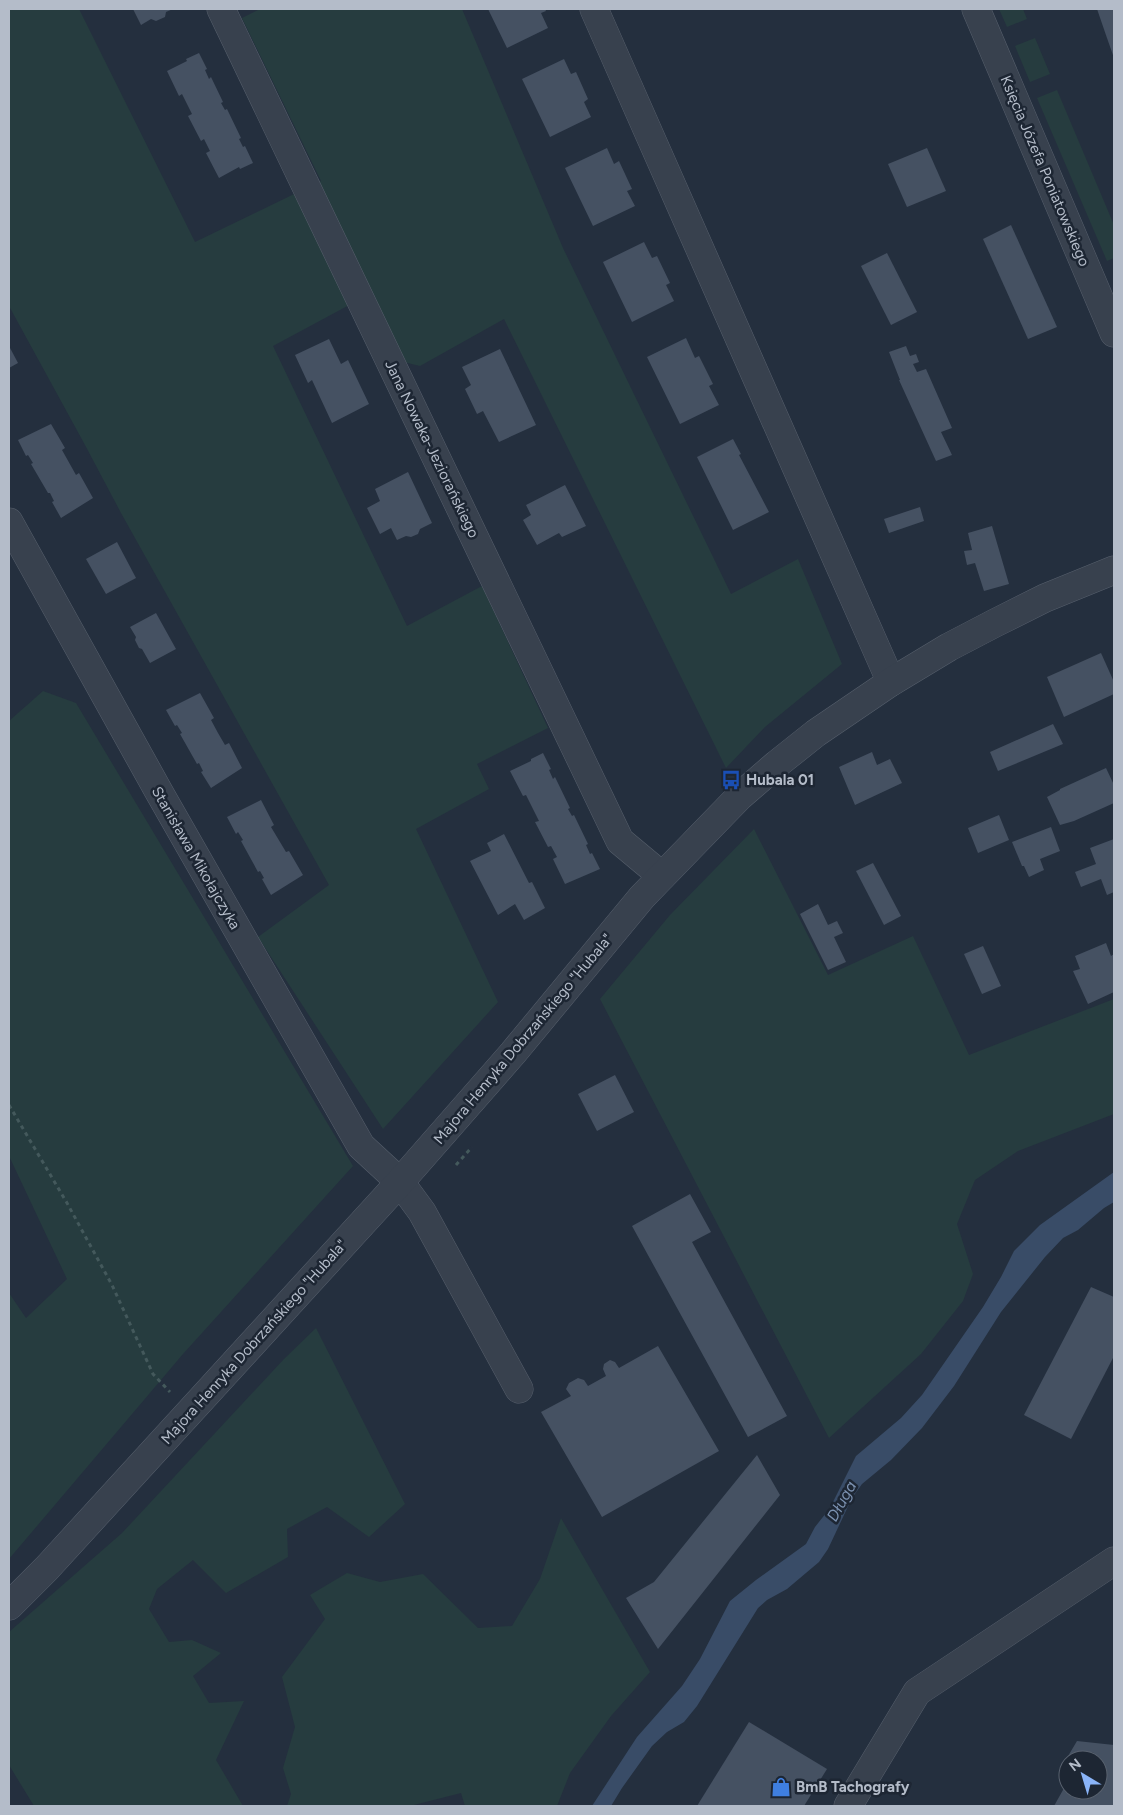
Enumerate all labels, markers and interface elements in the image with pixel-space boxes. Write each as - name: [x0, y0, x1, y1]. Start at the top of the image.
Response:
- street label: Księcia Józefa Poniatowskiego: [997, 73, 1094, 269]
- street label: Jana Nowaka-Jeziorańskiego: [381, 357, 483, 541]
- bus stop icon: Hubala 01: [720, 769, 742, 791]
- place label: Hubala 01: [746, 771, 814, 789]
- street label: Stanisława Mikołajczyka: [148, 783, 244, 933]
- street label: Majora Henryka Dobrzańskiego "Hubala": [430, 930, 616, 1148]
- street label: Majora Henryka Dobrzańskiego "Hubala": [157, 1236, 351, 1448]
- water label: Długa: [823, 1478, 860, 1525]
- north arrow: [1058, 1750, 1108, 1800]
- text: N: [1066, 1755, 1085, 1775]
- shop icon: BmB Tachografy: [770, 1776, 792, 1798]
- place label: BmB Tachografy: [796, 1778, 910, 1796]

